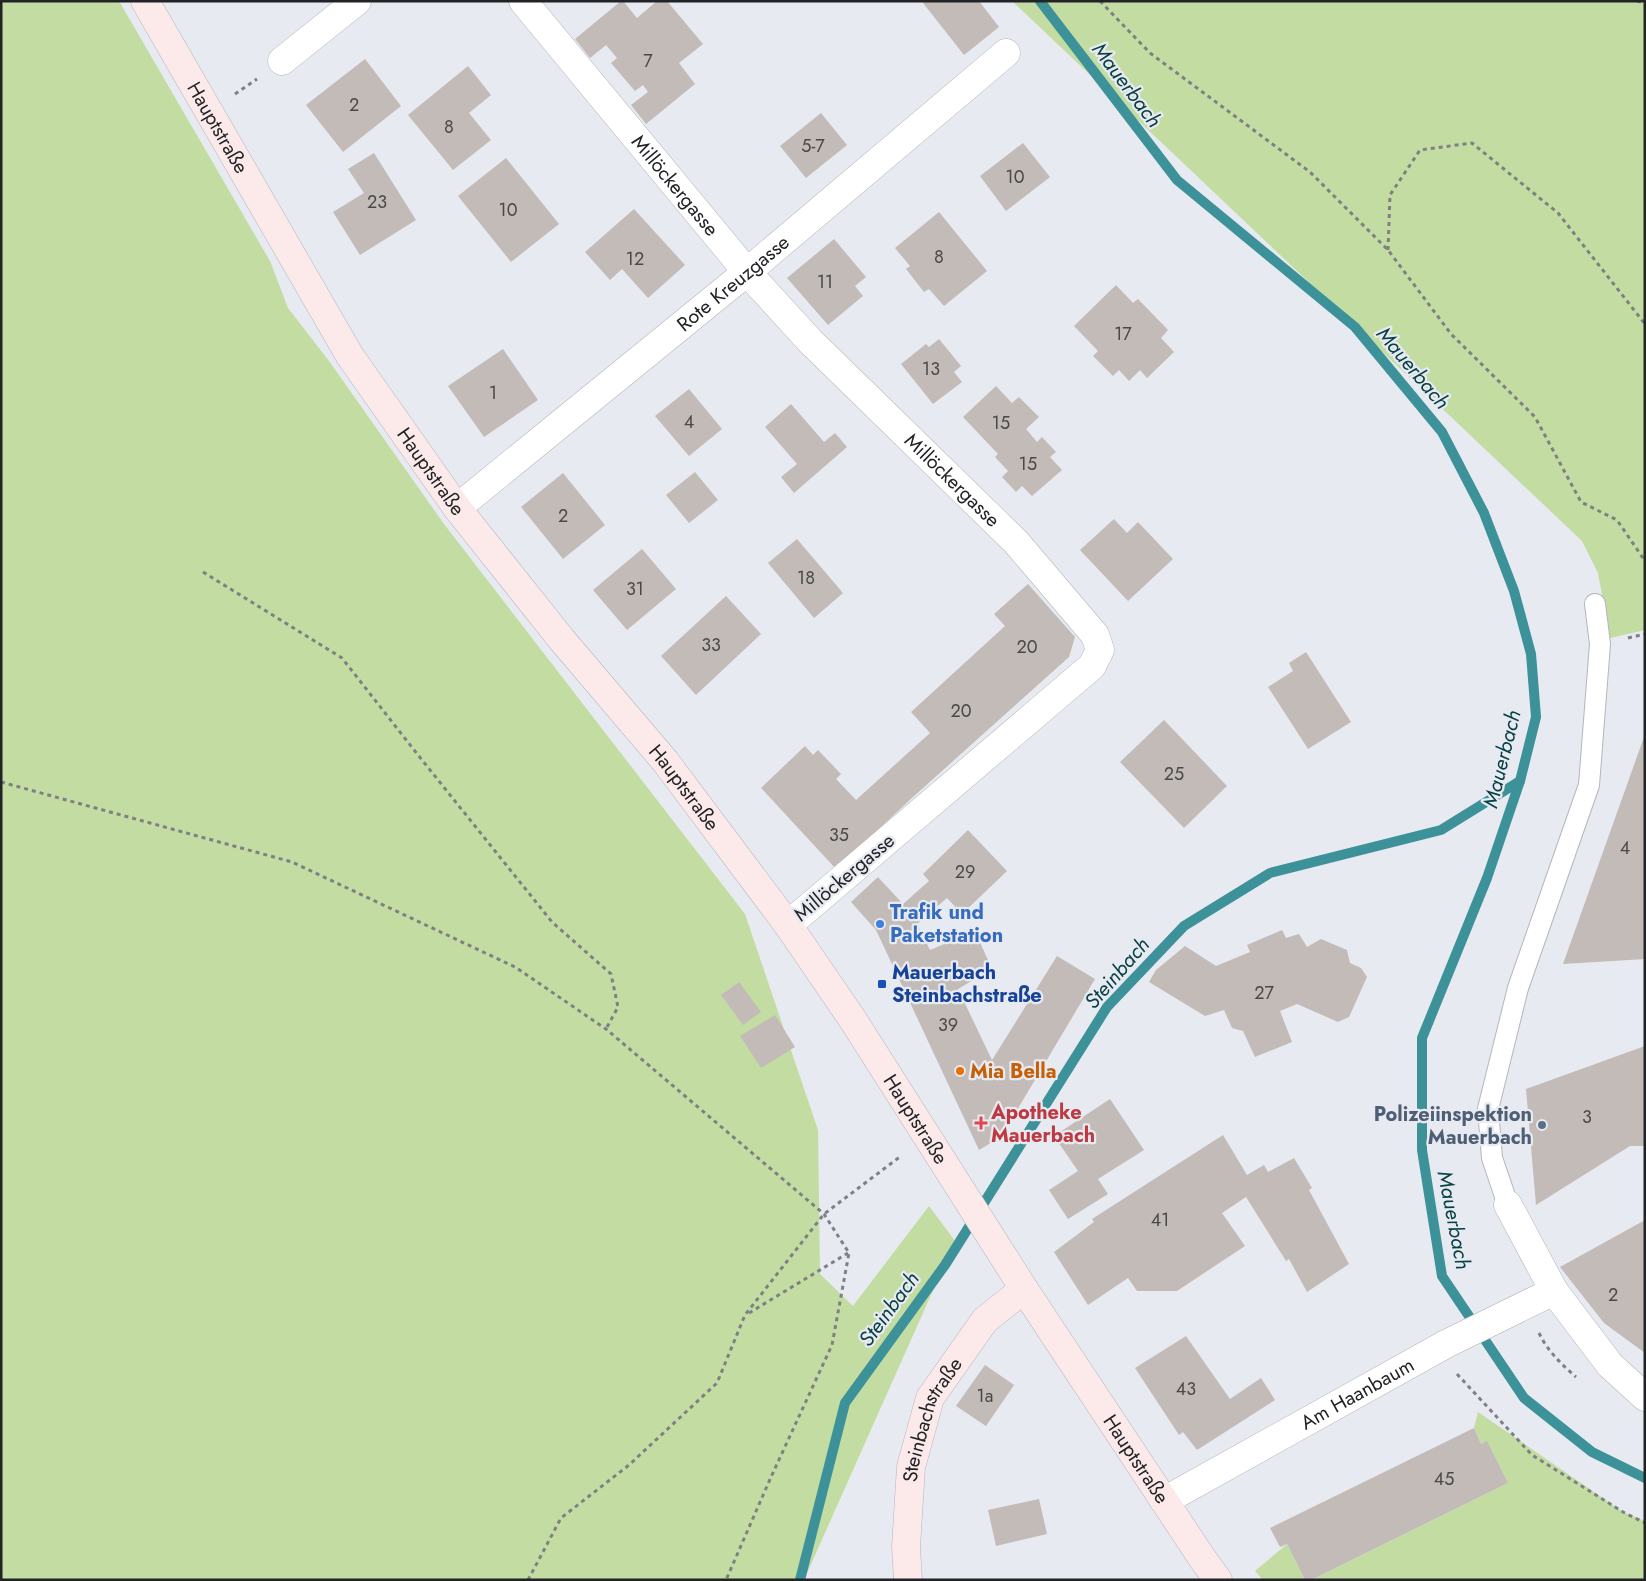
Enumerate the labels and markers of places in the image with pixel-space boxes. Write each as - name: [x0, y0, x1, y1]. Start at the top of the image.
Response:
- place label: Trafik und Paketstation: [890, 898, 1003, 950]
- marker: Trafik und Paketstation: [874, 918, 886, 930]
- place label: Mauerbach Steinbachstraße: [892, 958, 1042, 1010]
- marker: Mauerbach Steinbachstraße: [876, 978, 888, 990]
- place label: Mia Bella: [970, 1057, 1056, 1086]
- marker: Mia Bella: [954, 1065, 966, 1077]
- place label: Apotheke Mauerbach: [990, 1098, 1095, 1150]
- place label: Polizeiinspektion Mauerbach: [1374, 1100, 1532, 1152]
- marker: Apotheke Mauerbach: [975, 1117, 987, 1129]
- marker: Polizeiinspektion Mauerbach: [1536, 1119, 1548, 1131]

